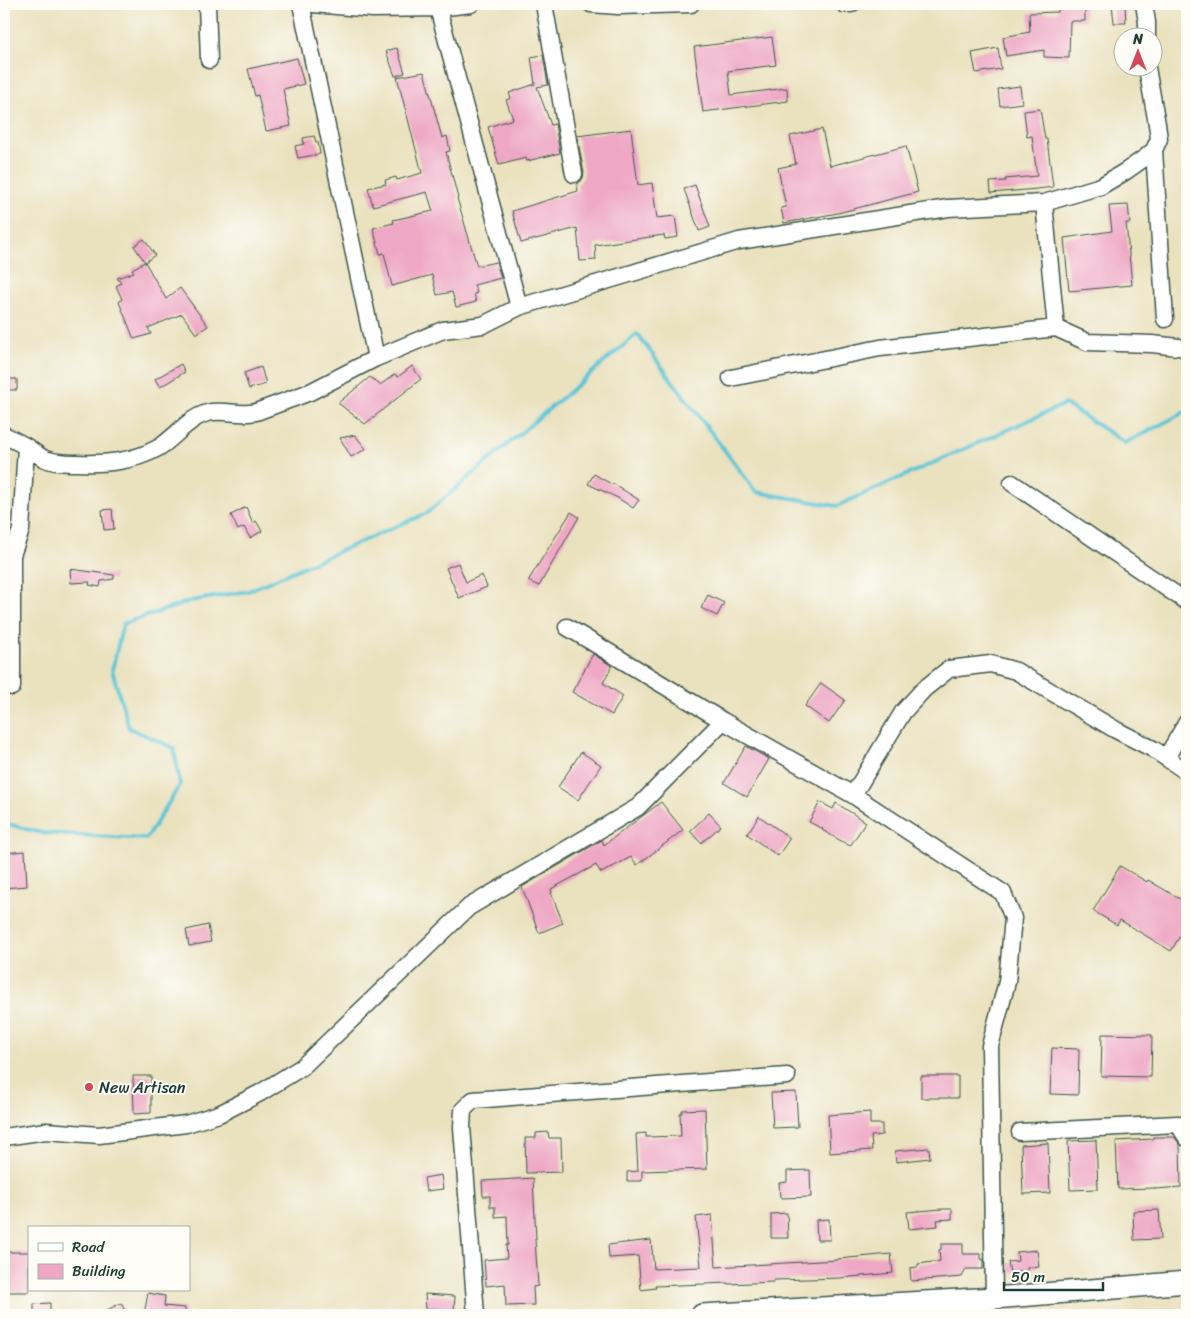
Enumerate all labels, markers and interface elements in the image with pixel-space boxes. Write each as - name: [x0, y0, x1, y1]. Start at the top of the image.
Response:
- text: N: [1132, 27, 1143, 52]
- north arrow: [1114, 28, 1164, 78]
- place label: New Artisan: [99, 1073, 186, 1102]
- marker: New Artisan: [83, 1081, 95, 1093]
- legend: [28, 1226, 190, 1292]
- text: Road: [72, 1234, 105, 1260]
- text: Building: [72, 1258, 126, 1284]
- scale bar: [1004, 1259, 1102, 1291]
- text: 50 m: [1011, 1264, 1046, 1290]

